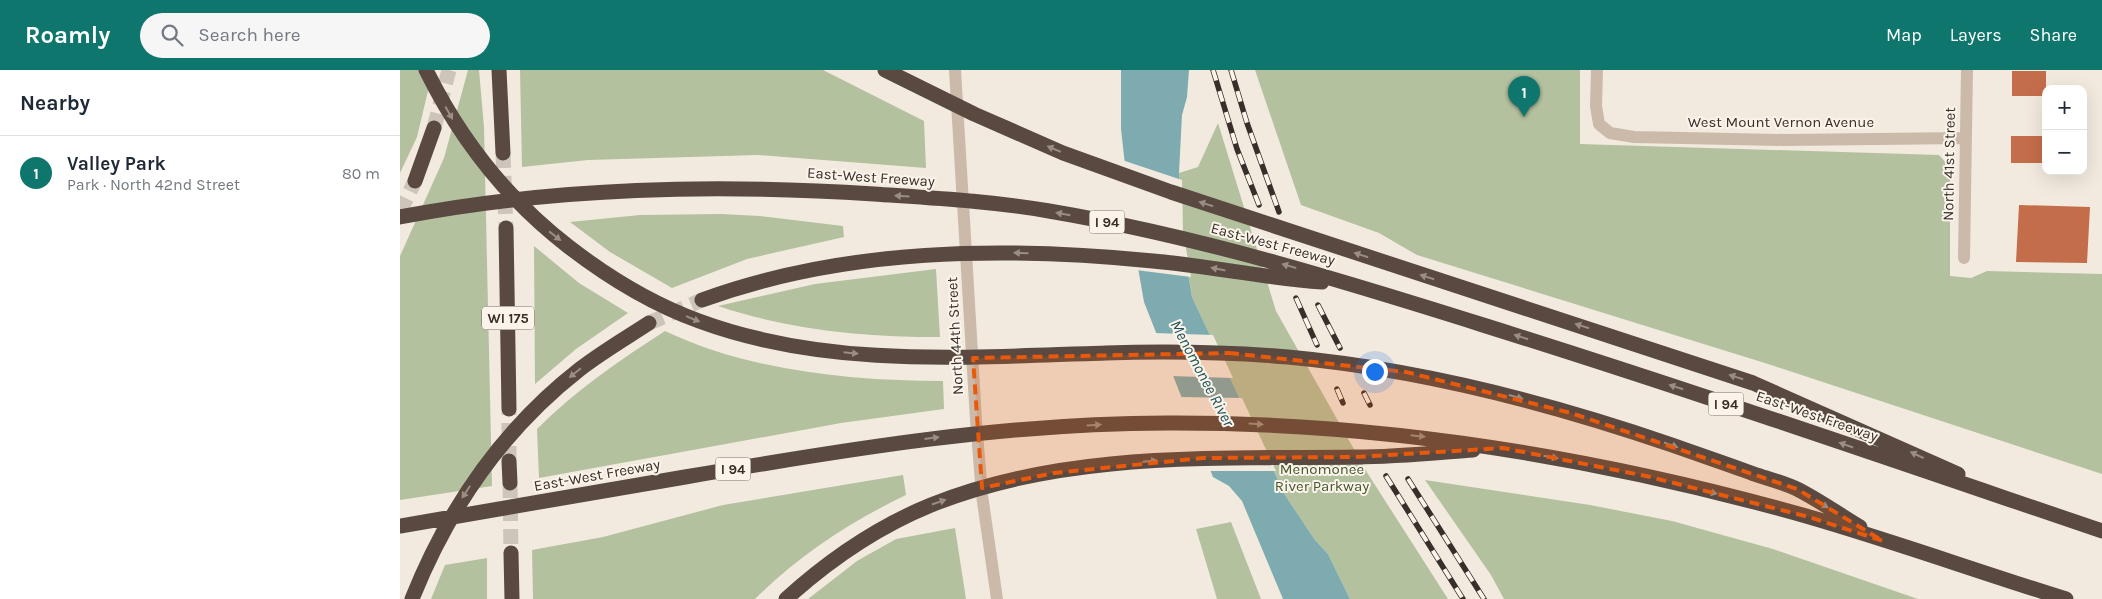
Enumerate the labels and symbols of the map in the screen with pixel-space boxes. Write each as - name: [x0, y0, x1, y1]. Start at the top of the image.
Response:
- pin: 1: [1508, 76, 1540, 117]
- one-way arrow: [445, 106, 453, 121]
- street label: North 41st Street: [1939, 107, 1959, 221]
- street label: West Mount Vernon Avenue: [1688, 113, 1874, 131]
- one-way arrow: [1047, 145, 1061, 153]
- street label: East-West Freeway: [807, 164, 935, 190]
- one-way arrow: [893, 191, 909, 199]
- one-way arrow: [1199, 200, 1214, 207]
- one-way arrow: [1055, 209, 1071, 217]
- road number: I 94: [1090, 210, 1124, 233]
- street label: East-West Freeway: [1209, 219, 1337, 269]
- one-way arrow: [548, 230, 561, 241]
- one-way arrow: [1013, 249, 1029, 257]
- one-way arrow: [1353, 251, 1368, 259]
- one-way arrow: [1282, 262, 1297, 270]
- one-way arrow: [1209, 265, 1225, 273]
- one-way arrow: [1419, 273, 1434, 280]
- street label: North 44th Street: [943, 276, 967, 396]
- road number: WI 175: [482, 307, 534, 330]
- one-way arrow: [686, 315, 700, 323]
- water label: Menomonee River: [1167, 317, 1239, 430]
- one-way arrow: [1574, 322, 1589, 330]
- one-way arrow: [1513, 333, 1528, 341]
- one-way arrow: [844, 349, 860, 357]
- your location: [1362, 359, 1388, 385]
- one-way arrow: [569, 367, 581, 378]
- one-way arrow: [1728, 373, 1743, 381]
- one-way arrow: [1668, 383, 1683, 391]
- street label: East-West Freeway: [1754, 387, 1880, 445]
- road number: I 94: [1708, 392, 1744, 416]
- one-way arrow: [1508, 394, 1523, 402]
- one-way arrow: [1086, 420, 1102, 428]
- one-way arrow: [1249, 421, 1265, 429]
- one-way arrow: [1411, 433, 1427, 441]
- one-way arrow: [924, 434, 940, 442]
- one-way arrow: [1839, 440, 1854, 448]
- one-way arrow: [1664, 442, 1679, 449]
- one-way arrow: [1910, 450, 1925, 459]
- one-way arrow: [1544, 454, 1560, 462]
- street label: East-West Freeway: [532, 455, 662, 495]
- one-way arrow: [1142, 457, 1158, 465]
- road number: I 94: [716, 458, 750, 480]
- park label: Menomonee River Parkway: [1275, 460, 1369, 495]
- one-way arrow: [461, 486, 471, 499]
- one-way arrow: [1702, 488, 1717, 496]
- one-way arrow: [932, 498, 947, 505]
- one-way arrow: [1815, 500, 1829, 509]

